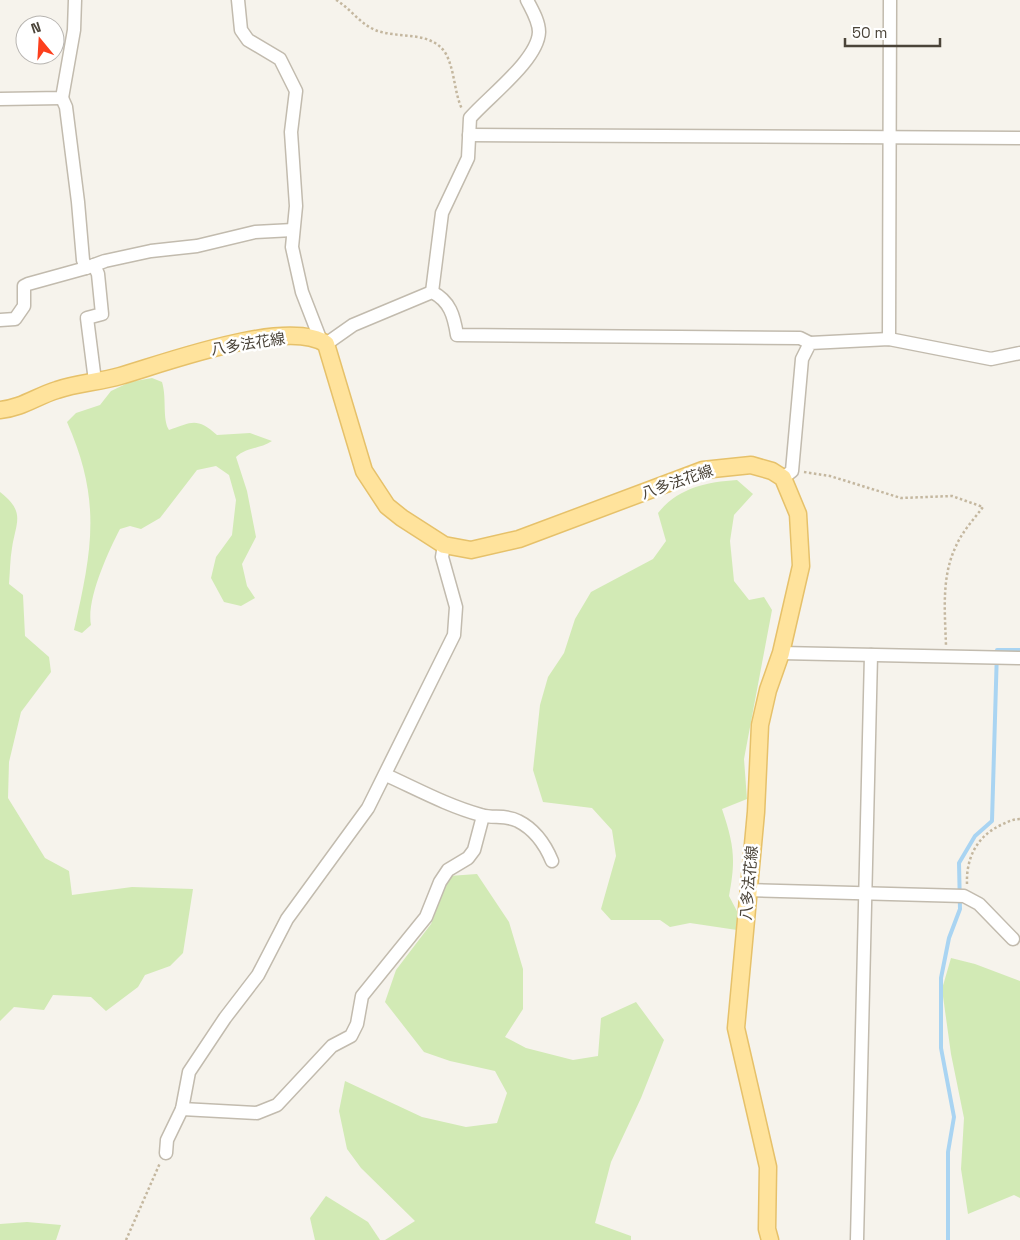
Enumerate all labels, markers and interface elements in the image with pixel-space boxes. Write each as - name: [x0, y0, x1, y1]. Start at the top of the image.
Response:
- north arrow: [15, 15, 65, 65]
- scale bar: [845, 15, 940, 47]
- text: N: [29, 18, 43, 38]
- text: 50 m: [852, 23, 887, 42]
- street label: 八多法花線: [209, 328, 286, 359]
- street label: 八多法花線: [638, 460, 715, 503]
- street label: 八多法花線: [736, 845, 761, 921]

